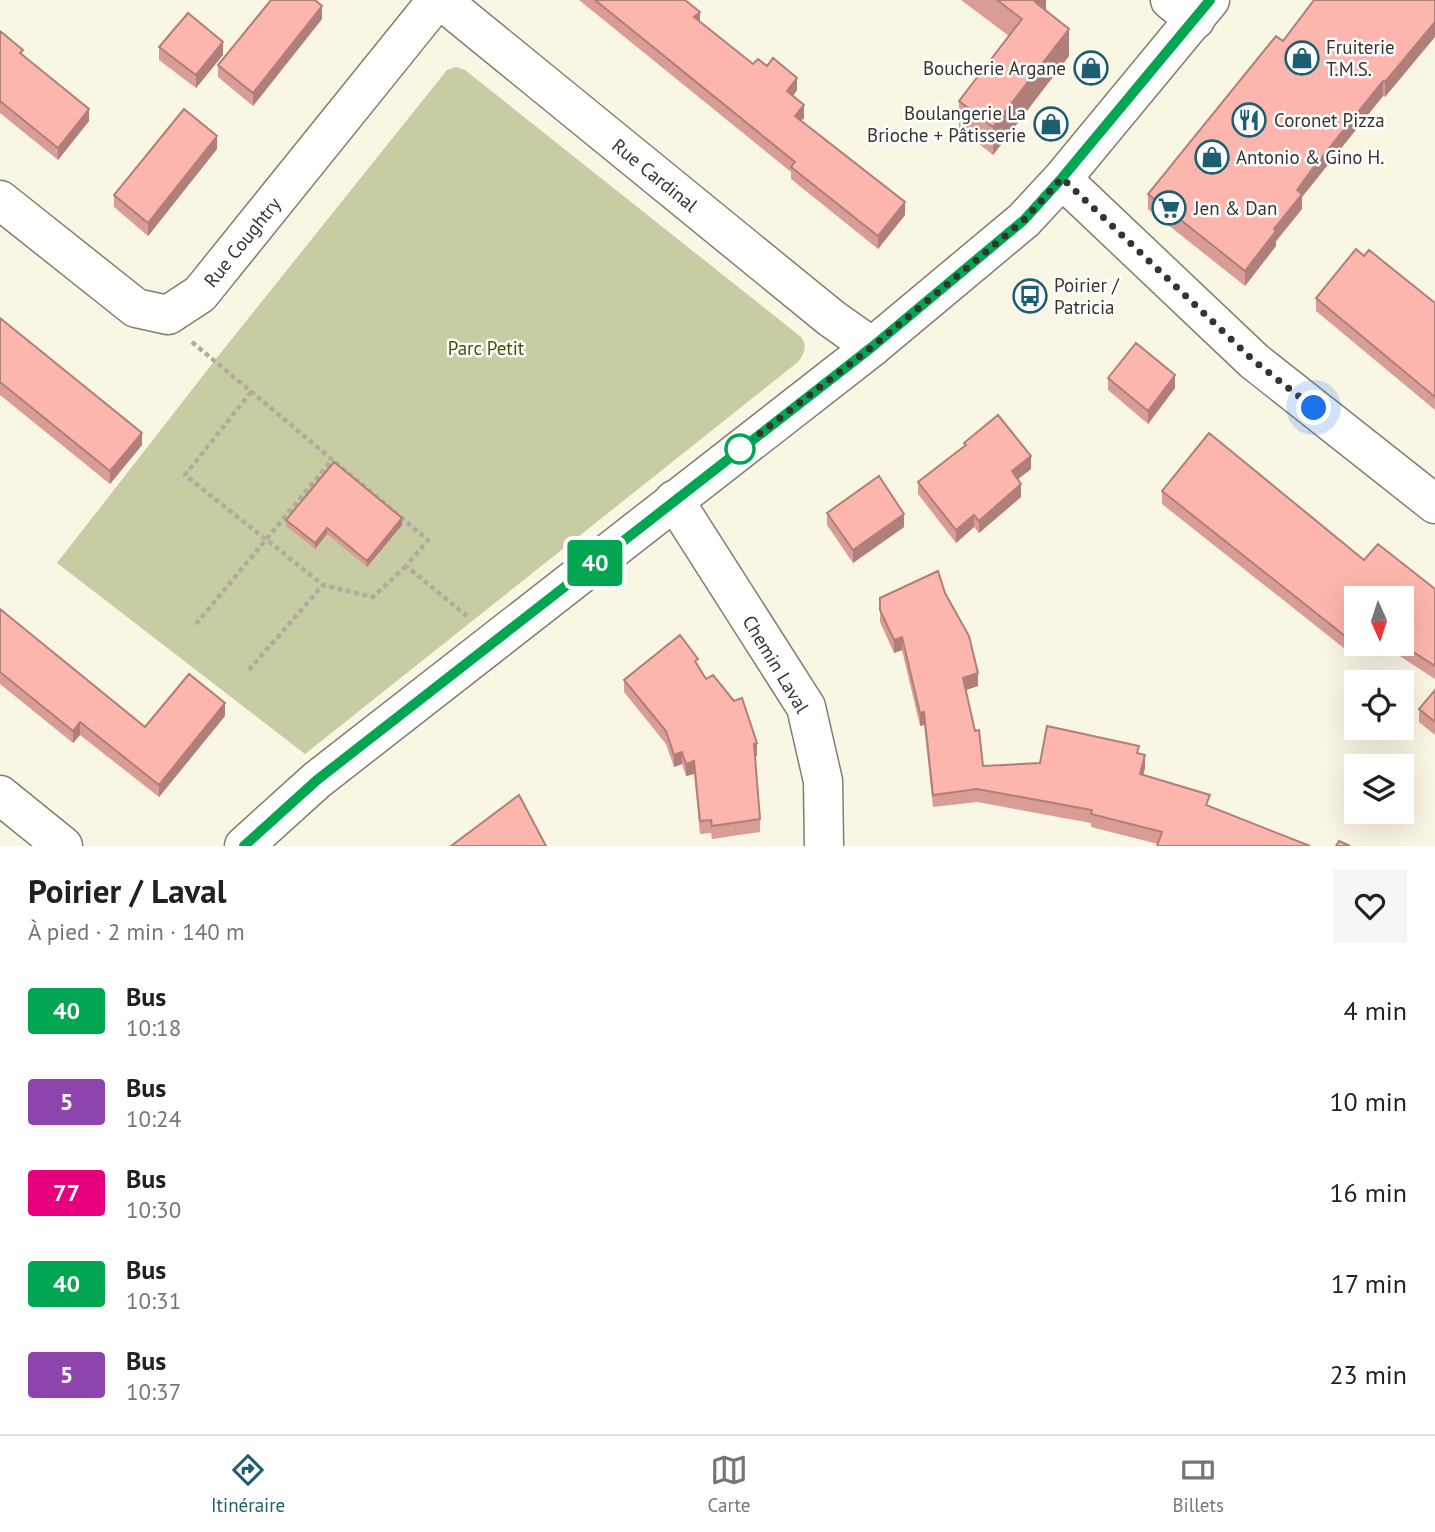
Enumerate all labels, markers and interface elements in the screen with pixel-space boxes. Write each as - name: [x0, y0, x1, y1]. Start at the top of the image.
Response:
- place label: Fruiterie T.M.S.: [1326, 35, 1395, 81]
- shop icon: Fruiterie T.M.S.: [1283, 39, 1321, 77]
- shop icon: Boucherie Argane: [1072, 49, 1110, 87]
- place label: Boucherie Argane: [923, 56, 1066, 80]
- place label: Boulangerie La Brioche + Pâtisserie: [867, 101, 1026, 147]
- restaurant icon: Coronet Pizza: [1230, 101, 1268, 139]
- shop icon: Boulangerie La Brioche + Pâtisserie: [1032, 105, 1070, 143]
- place label: Coronet Pizza: [1274, 108, 1385, 132]
- street label: Rue Cardinal: [607, 133, 703, 217]
- shop icon: Antonio & Gino H.: [1193, 138, 1231, 176]
- place label: Antonio & Gino H.: [1236, 145, 1384, 169]
- supermarket icon: Jen & Dan: [1150, 189, 1188, 227]
- street label: Rue Coughtry: [198, 192, 286, 292]
- place label: Jen & Dan: [1193, 196, 1277, 220]
- place label: Poirier / Patricia: [1054, 273, 1120, 319]
- bus stop icon: Poirier / Patricia: [1011, 277, 1049, 315]
- park label: Parc Petit: [448, 336, 525, 360]
- your location: [1296, 390, 1331, 425]
- unlabelled marker: [725, 434, 755, 464]
- line badge: 40: [564, 540, 626, 586]
- text: 40: [581, 547, 609, 578]
- north arrow: [1344, 586, 1414, 656]
- map controls: [1344, 586, 1414, 824]
- street label: Chemin Laval: [737, 611, 815, 718]
- button: locate: [1344, 670, 1414, 740]
- button: layers: [1344, 754, 1414, 824]
- text: Poirier / Laval: [28, 869, 226, 912]
- button: heart: [1333, 869, 1407, 943]
- text: À pied · 2 min · 140 m: [28, 917, 245, 946]
- text: Bus: [126, 980, 166, 1013]
- text: 4 min: [1344, 994, 1407, 1027]
- text: 40: [53, 995, 80, 1026]
- text: 10:18: [126, 1013, 181, 1042]
- text: Bus: [126, 1071, 166, 1104]
- text: 10 min: [1329, 1085, 1407, 1118]
- text: 5: [60, 1086, 73, 1117]
- text: 10:24: [126, 1104, 181, 1133]
- text: Bus: [126, 1162, 166, 1195]
- text: 16 min: [1329, 1176, 1407, 1209]
- text: 77: [53, 1177, 80, 1208]
- text: 10:30: [126, 1195, 181, 1224]
- text: Bus: [126, 1253, 166, 1286]
- text: 17 min: [1331, 1267, 1407, 1300]
- text: 40: [53, 1268, 80, 1299]
- text: 10:31: [126, 1286, 181, 1315]
- text: Bus: [126, 1344, 166, 1377]
- text: 23 min: [1329, 1358, 1407, 1391]
- text: 5: [60, 1359, 73, 1390]
- text: 10:37: [126, 1377, 181, 1406]
- tab: Itinéraire: [211, 1451, 285, 1517]
- tab: Carte: [707, 1451, 750, 1517]
- tab: Billets: [1173, 1451, 1224, 1517]

